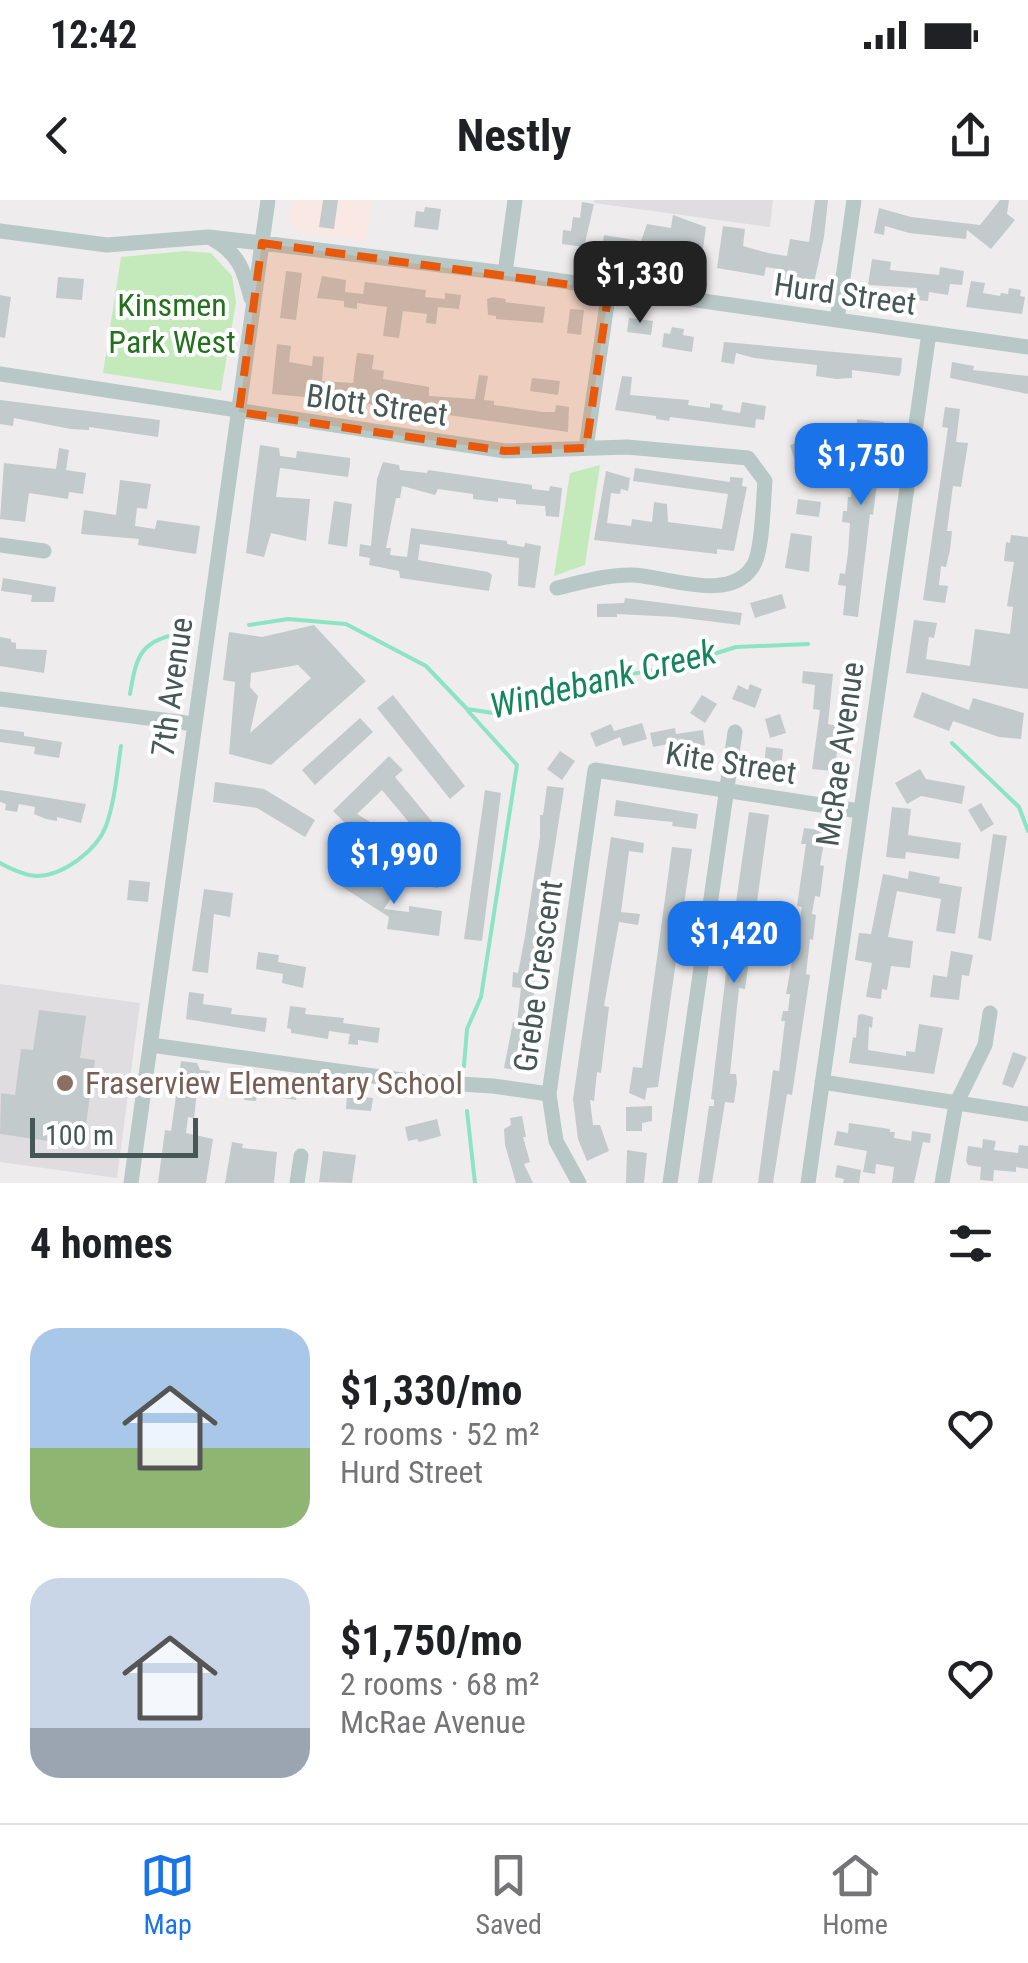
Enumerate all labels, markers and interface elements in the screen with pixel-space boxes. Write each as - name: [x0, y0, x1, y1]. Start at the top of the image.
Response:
- text: 12:42: [50, 13, 137, 57]
- icon: back: [30, 108, 85, 163]
- icon: share: [943, 108, 998, 163]
- text: Nestly: [457, 109, 571, 162]
- pin: $1,330: [559, 241, 721, 326]
- text: $1,330: [596, 254, 684, 292]
- street label: Hurd Street: [772, 265, 918, 323]
- park label: Kinsmen Park West: [108, 286, 236, 361]
- street label: Blott Street: [304, 376, 450, 434]
- pin: $1,750: [780, 423, 942, 508]
- text: $1,750: [817, 436, 905, 474]
- street label: 7th Avenue: [143, 615, 201, 759]
- water label: Windebank Creek: [486, 631, 721, 727]
- street label: McRae Avenue: [808, 659, 872, 849]
- street label: Kite Street: [663, 734, 799, 792]
- pin: $1,990: [313, 822, 475, 907]
- text: $1,990: [350, 835, 438, 873]
- street label: Grebe Crescent: [506, 878, 570, 1074]
- pin: $1,420: [653, 901, 815, 986]
- text: $1,420: [690, 914, 778, 952]
- place label: Fraserview Elementary School: [85, 1064, 463, 1102]
- marker: Fraserview Elementary School: [54, 1072, 76, 1094]
- scale bar: [30, 1113, 198, 1158]
- text: 100 m: [45, 1119, 114, 1152]
- icon: filters: [943, 1216, 998, 1271]
- text: 4 homes: [30, 1219, 173, 1268]
- text: $1,330/mo: [340, 1366, 522, 1415]
- icon: home: [110, 1368, 230, 1488]
- icon: heart: [943, 1401, 998, 1456]
- text: 2 rooms · 52 m²: [340, 1415, 539, 1453]
- text: Hurd Street: [340, 1453, 483, 1491]
- text: $1,750/mo: [340, 1616, 522, 1665]
- icon: home: [110, 1618, 230, 1738]
- icon: heart: [943, 1651, 998, 1706]
- text: 2 rooms · 68 m²: [340, 1665, 539, 1703]
- text: McRae Avenue: [340, 1703, 526, 1741]
- tab: Map: [140, 1848, 195, 1941]
- tab: Saved: [475, 1848, 542, 1941]
- tab: Home: [822, 1848, 888, 1941]

